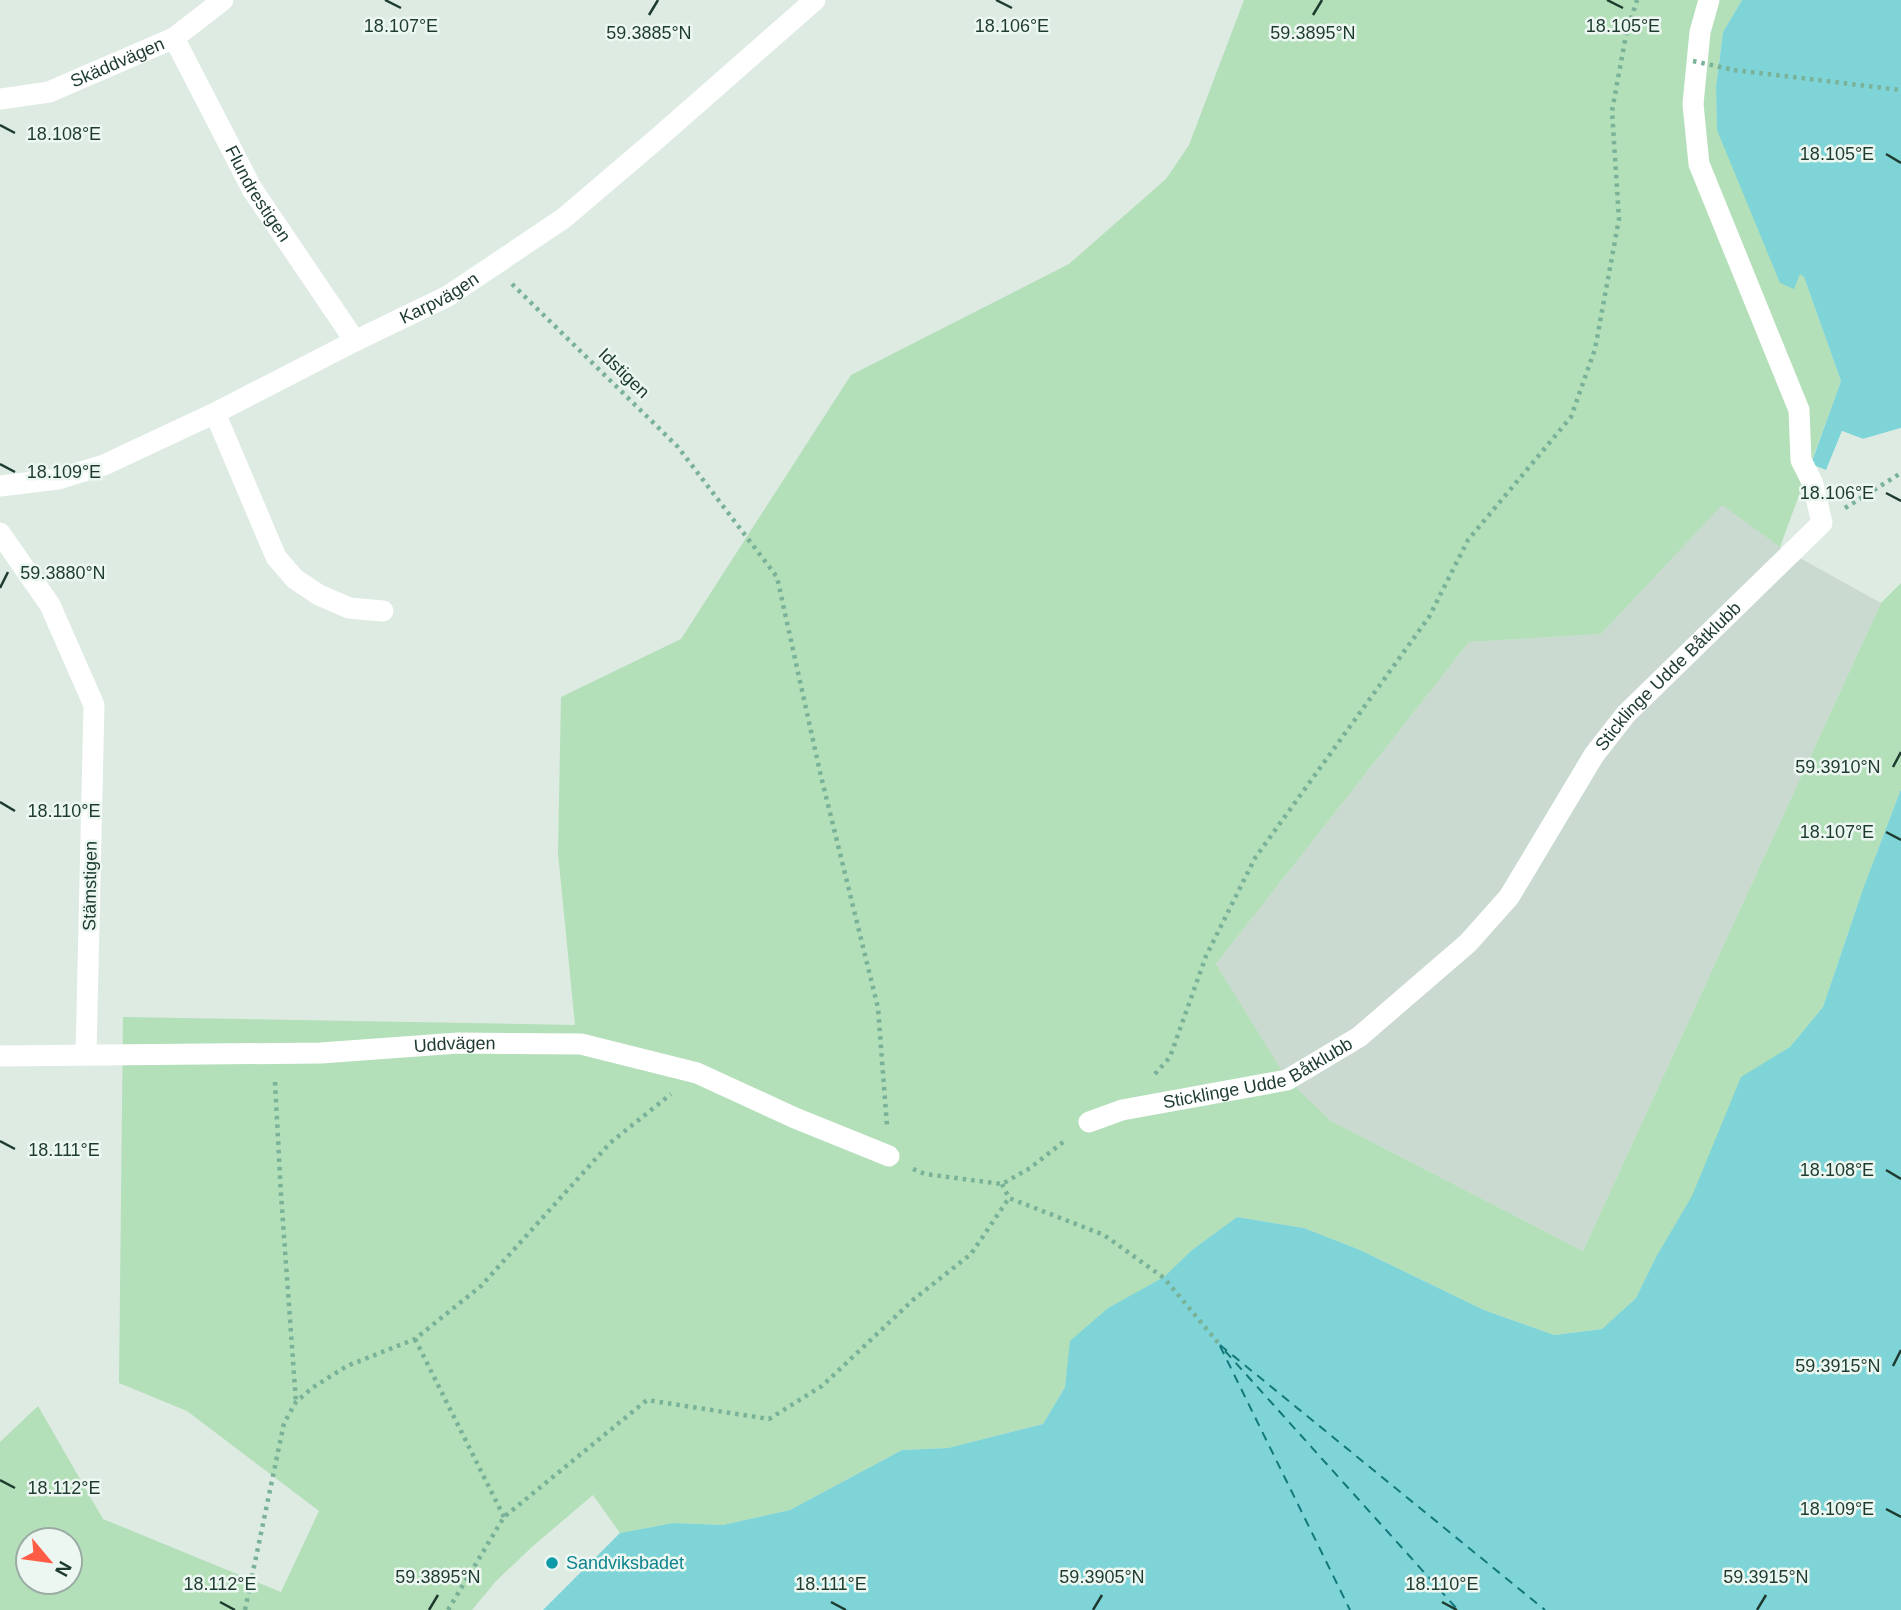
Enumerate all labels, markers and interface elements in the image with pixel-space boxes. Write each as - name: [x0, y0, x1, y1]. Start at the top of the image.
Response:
- text: 18.107°E: [364, 16, 438, 36]
- text: 18.106°E: [975, 16, 1049, 36]
- text: 18.105°E: [1586, 16, 1660, 36]
- text: 59.3885°N: [606, 23, 692, 43]
- text: 59.3895°N: [1270, 23, 1356, 43]
- street label: Skäddvägen: [67, 33, 167, 91]
- text: 18.108°E: [27, 124, 101, 144]
- street label: Flundrestigen: [221, 142, 295, 246]
- text: 18.105°E: [1800, 144, 1874, 164]
- street label: Karpvägen: [396, 268, 482, 328]
- street label: Idstigen: [594, 344, 654, 402]
- text: 18.109°E: [27, 462, 101, 482]
- text: 18.106°E: [1800, 483, 1874, 503]
- text: 59.3880°N: [20, 563, 106, 583]
- street label: Sticklinge Udde Båtklubb: [1591, 598, 1745, 755]
- text: 59.3910°N: [1795, 757, 1881, 777]
- text: 18.110°E: [28, 801, 100, 821]
- text: 18.107°E: [1800, 822, 1874, 842]
- street label: Stämstigen: [79, 841, 101, 931]
- street label: Uddvägen: [413, 1033, 496, 1056]
- street label: Sticklinge Udde Båtklubb: [1161, 1033, 1356, 1112]
- text: 18.111°E: [28, 1140, 100, 1160]
- text: 18.108°E: [1800, 1160, 1874, 1180]
- text: 59.3915°N: [1795, 1356, 1881, 1376]
- text: 18.112°E: [28, 1478, 100, 1498]
- text: 18.109°E: [1800, 1499, 1874, 1519]
- north arrow: [14, 1526, 84, 1596]
- place label: Sandviksbadet: [566, 1553, 684, 1573]
- marker: Sandviksbadet: [544, 1555, 560, 1571]
- text: N: [51, 1558, 76, 1580]
- text: 59.3895°N: [395, 1567, 481, 1587]
- text: 59.3905°N: [1059, 1567, 1145, 1587]
- text: 59.3915°N: [1723, 1567, 1809, 1587]
- text: 18.112°E: [184, 1574, 256, 1594]
- text: 18.111°E: [795, 1574, 867, 1594]
- text: 18.110°E: [1406, 1574, 1478, 1594]

